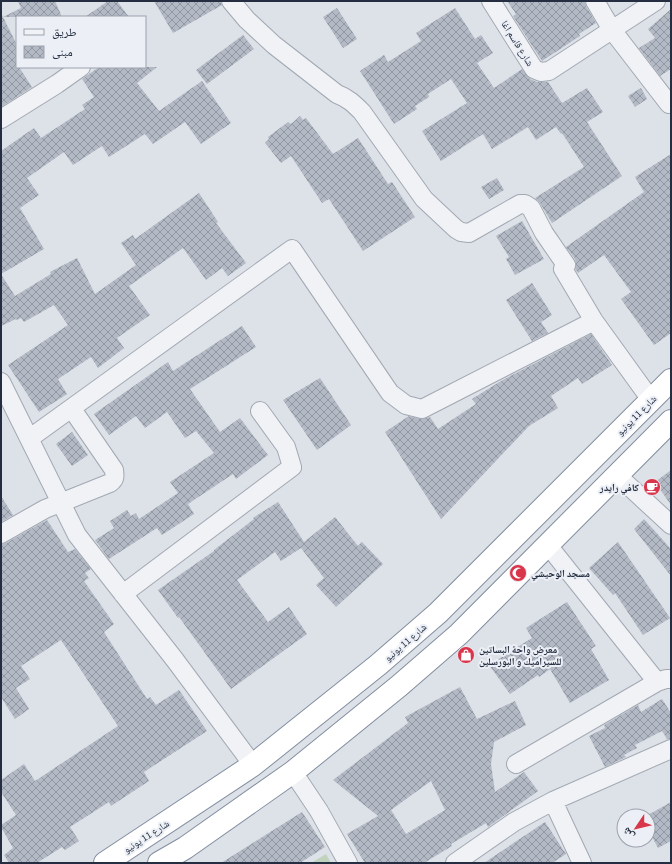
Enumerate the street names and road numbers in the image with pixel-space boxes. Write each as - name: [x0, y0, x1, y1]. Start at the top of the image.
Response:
- street label: شارع قاسم اغا: [498, 18, 537, 69]
- street label: شارع 11 يونيو: [613, 392, 660, 439]
- street label: شارع 11 يونيو: [381, 620, 430, 665]
- street label: شارع 11 يونيو: [121, 817, 173, 857]

